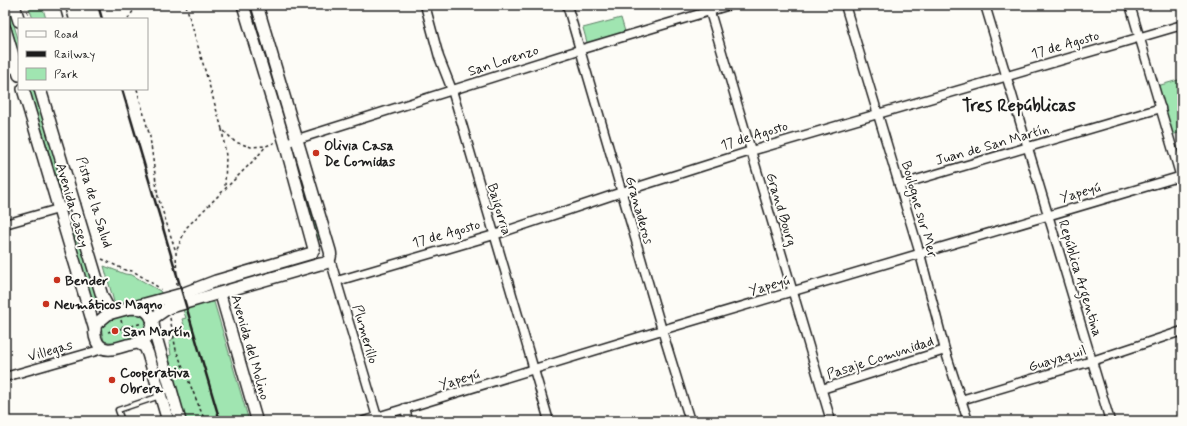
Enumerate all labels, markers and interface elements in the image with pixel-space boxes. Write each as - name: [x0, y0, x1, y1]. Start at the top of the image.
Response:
- legend: [18, 18, 148, 90]
- text: Road: [54, 27, 78, 43]
- street label: 17 de Agosto: [1029, 27, 1101, 63]
- street label: San Lorenzo: [466, 41, 541, 81]
- text: Railway: [54, 47, 96, 63]
- text: Park: [54, 67, 78, 83]
- district label: Tres Repúblicas: [962, 94, 1076, 118]
- street label: 17 de Agosto: [718, 117, 790, 155]
- street label: Juan de San Martín: [933, 120, 1051, 170]
- place label: Olivia Casa De Comidas: [324, 137, 396, 171]
- marker: Olivia Casa De Comidas: [311, 148, 321, 158]
- street label: Pista de la Salud: [72, 155, 116, 250]
- street label: Boulogne sur Mer: [896, 159, 941, 260]
- street label: Avenida Casey: [51, 161, 93, 250]
- street label: Grand Bourg: [761, 170, 801, 248]
- street label: Granaderos: [621, 174, 657, 246]
- street label: Yapeyú: [1058, 179, 1103, 207]
- street label: Baigorria: [481, 181, 515, 238]
- street label: 17 de Agosto: [410, 216, 482, 252]
- street label: República Argentina: [1052, 218, 1106, 339]
- place label: Bender: [65, 272, 108, 290]
- street label: Yapeyú: [747, 272, 792, 300]
- marker: Bender: [52, 275, 62, 285]
- street label: Avenida del Molino: [226, 293, 274, 402]
- place label: Neumáticos Magno: [54, 296, 163, 315]
- marker: Neumáticos Magno: [41, 299, 51, 309]
- street label: Plumerillo: [348, 303, 382, 366]
- place label: San Martín: [123, 323, 190, 341]
- marker: San Martín: [110, 326, 120, 336]
- street label: Pasaje Comunidad: [825, 332, 936, 384]
- street label: Villegas: [26, 336, 75, 366]
- street label: Guayaquil: [1026, 342, 1089, 376]
- place label: Cooperativa Obrera: [120, 364, 190, 398]
- street label: Yapeyú: [437, 365, 482, 395]
- marker: Cooperativa Obrera: [107, 375, 117, 385]

